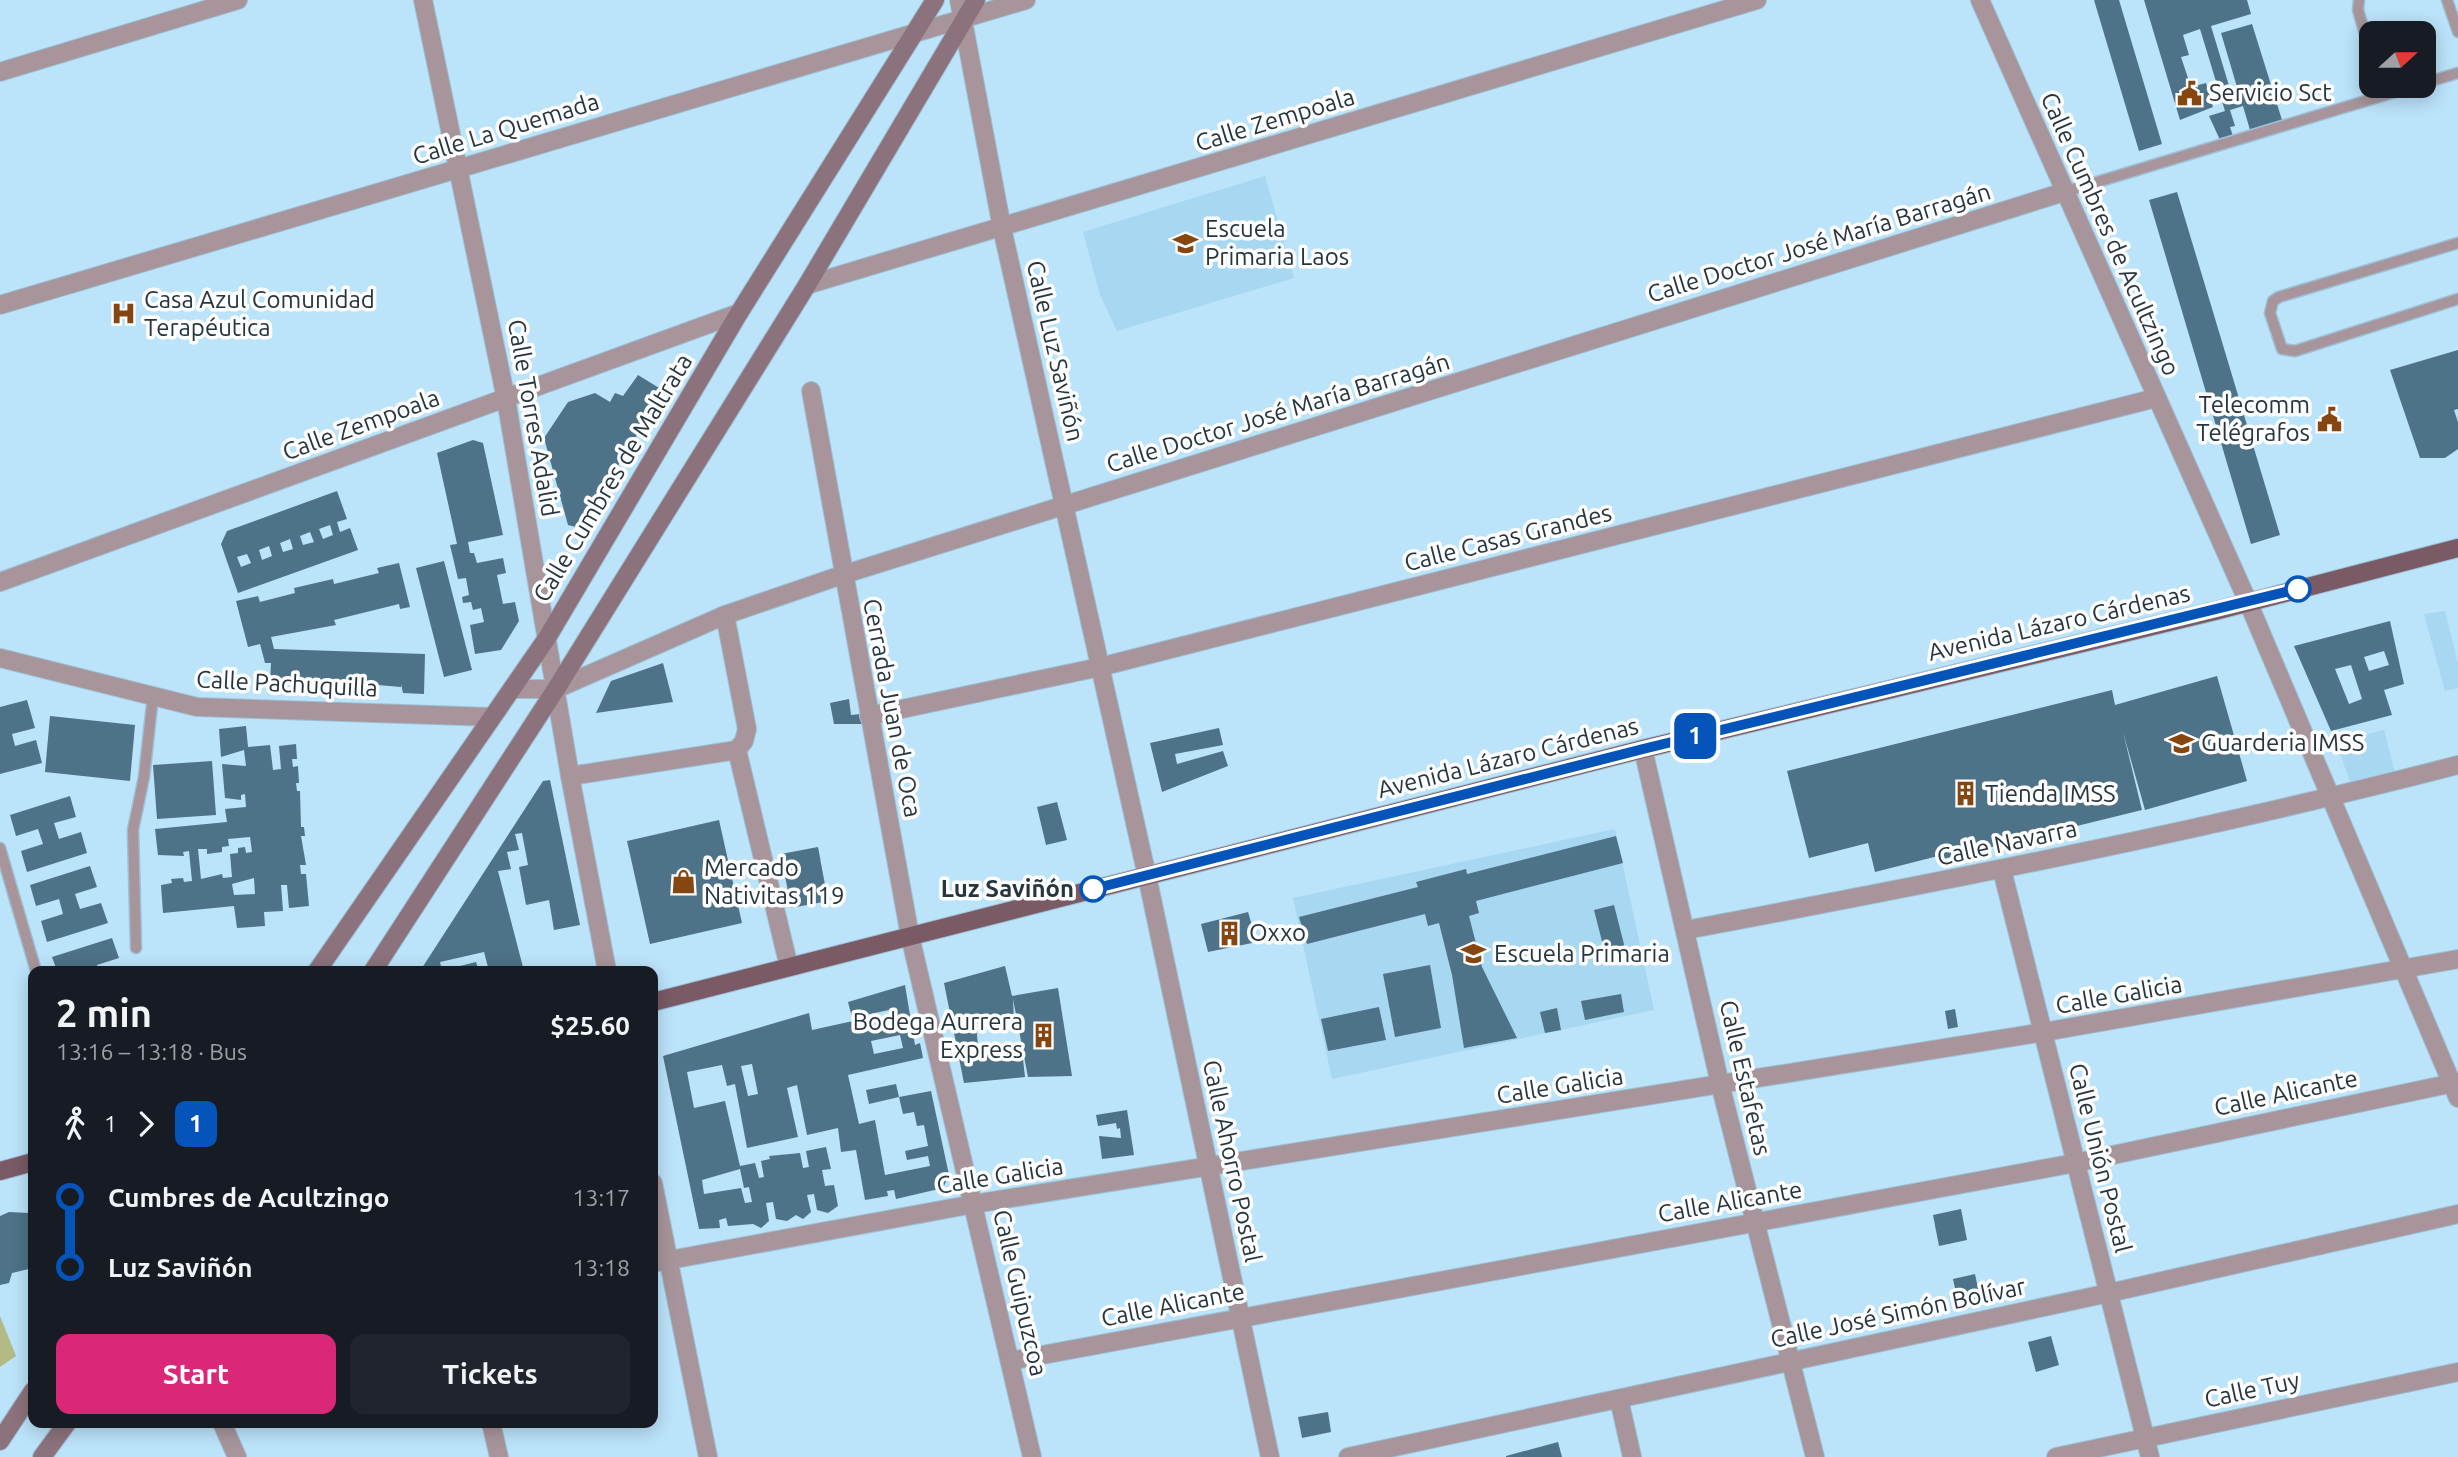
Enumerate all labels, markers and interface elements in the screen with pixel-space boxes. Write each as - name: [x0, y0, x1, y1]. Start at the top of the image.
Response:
- north arrow: [2359, 21, 2436, 98]
- map controls: [2359, 21, 2436, 98]
- public building icon: Servicio Sct: [2175, 79, 2203, 107]
- place label: Servicio Sct: [2209, 79, 2332, 106]
- street label: Calle Zempoala: [1192, 82, 1358, 157]
- street label: Calle La Quemada: [409, 87, 602, 170]
- street label: Calle Cumbres de Acultzingo: [2036, 88, 2185, 379]
- street label: Calle Doctor José María Barragán: [1644, 177, 1994, 308]
- place label: Escuela Primaria Laos: [1205, 215, 1349, 270]
- school or university icon: Escuela Primaria Laos: [1171, 229, 1199, 257]
- street label: Calle Luz Saviñón: [1022, 258, 1089, 444]
- place label: Casa Azul Comunidad Terapéutica: [144, 286, 375, 341]
- hospital icon: Casa Azul Comunidad Terapéutica: [110, 300, 138, 328]
- street label: Calle Torres Adalid: [503, 317, 564, 519]
- street label: Calle Doctor José María Barragán: [1103, 347, 1453, 478]
- street label: Calle Cumbres de Maltrata: [528, 349, 697, 607]
- street label: Calle Zempoala: [279, 384, 443, 465]
- place label: Telecomm Telégrafos: [2196, 391, 2310, 446]
- public building icon: Telecomm Telégrafos: [2316, 405, 2344, 433]
- street label: Calle Casas Grandes: [1401, 499, 1614, 576]
- unlabelled marker: [2285, 576, 2311, 602]
- street label: Avenida Lázaro Cárdenas: [1925, 579, 2192, 666]
- street label: Cerrada Juan de Oca: [858, 596, 927, 820]
- street label: Calle Pachuquilla: [195, 665, 379, 702]
- street label: Avenida Lázaro Cárdenas: [1375, 712, 1641, 803]
- line badge: 1: [1672, 713, 1718, 759]
- text: 1: [1688, 722, 1702, 749]
- school or university icon: Guarderia IMSS: [2167, 729, 2195, 757]
- place label: Guarderia IMSS: [2201, 729, 2364, 756]
- building icon: Tienda IMSS: [1951, 780, 1979, 808]
- place label: Tienda IMSS: [1985, 780, 2116, 807]
- street label: Calle Navarra: [1934, 815, 2079, 871]
- place label: Mercado Nativitas 119: [704, 854, 844, 909]
- shop icon: Mercado Nativitas 119: [670, 868, 698, 896]
- place label: Luz Saviñón: [941, 875, 1074, 902]
- marker: Luz Saviñón: [1080, 876, 1106, 902]
- building icon: Oxxo: [1215, 919, 1243, 947]
- place label: Oxxo: [1249, 919, 1306, 946]
- school or university icon: Escuela Primaria: [1460, 940, 1488, 968]
- place label: Escuela Primaria: [1494, 940, 1670, 967]
- street label: Calle Galicia: [2053, 970, 2184, 1019]
- text: 2 min: [56, 992, 152, 1034]
- street label: Calle Estafetas: [1715, 998, 1776, 1158]
- place label: Bodega Aurrera Express: [853, 1008, 1023, 1063]
- text: $25.60: [550, 1011, 630, 1040]
- building icon: Bodega Aurrera Express: [1029, 1022, 1057, 1050]
- text: 13:16 – 13:18 · Bus: [56, 1039, 247, 1064]
- street label: Calle Ahorro Postal: [1198, 1057, 1267, 1264]
- street label: Calle Unión Postal: [2064, 1060, 2137, 1255]
- street label: Calle Galicia: [1495, 1062, 1625, 1109]
- street label: Calle Alicante: [2212, 1064, 2360, 1121]
- icon: walk: [56, 1105, 94, 1143]
- icon: forward: [127, 1105, 165, 1143]
- text: 1: [189, 1110, 203, 1137]
- text: 1: [104, 1111, 117, 1136]
- street label: Calle Galicia: [935, 1152, 1065, 1199]
- street label: Calle Alicante: [1656, 1176, 1804, 1227]
- text: Cumbres de Acultzingo: [108, 1183, 389, 1212]
- text: 13:17: [572, 1185, 630, 1210]
- street label: Calle Guipuzcoa: [988, 1207, 1053, 1379]
- text: Luz Saviñón: [108, 1253, 253, 1282]
- text: 13:18: [572, 1255, 630, 1280]
- street label: Calle José Simón Bolívar: [1768, 1272, 2028, 1353]
- street label: Calle Alicante: [1099, 1277, 1247, 1332]
- button: Start: [56, 1334, 336, 1414]
- button: Tickets: [350, 1334, 630, 1414]
- street label: Calle Tuy: [2202, 1366, 2302, 1413]

